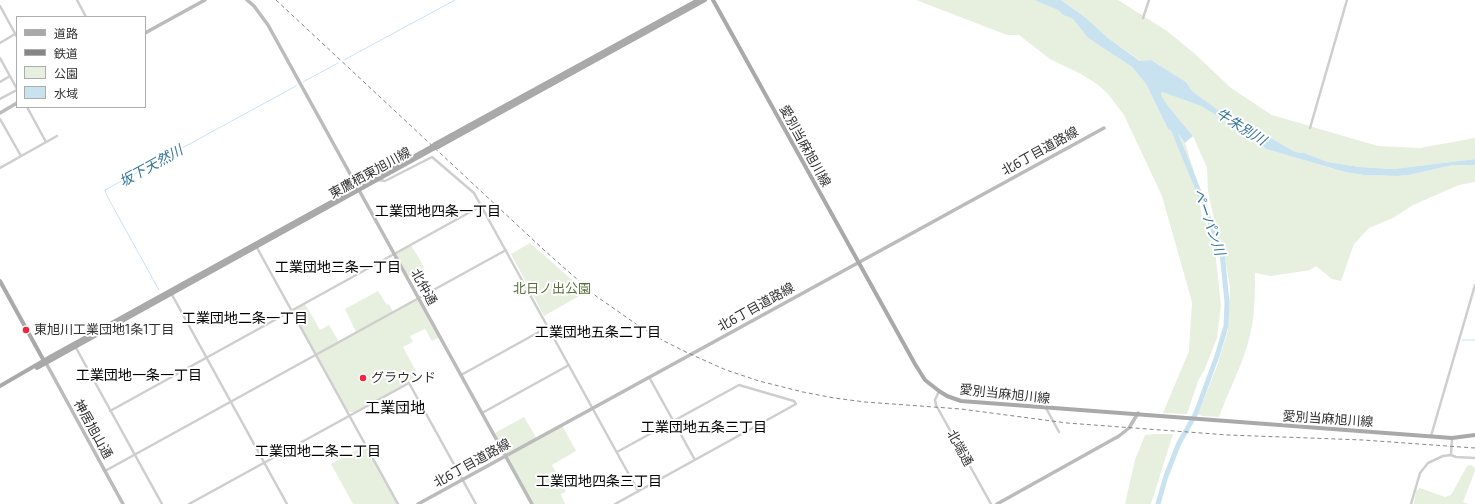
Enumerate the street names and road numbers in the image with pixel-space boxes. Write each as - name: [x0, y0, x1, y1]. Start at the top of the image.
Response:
- street label: 愛別当麻旭川線: [776, 102, 834, 190]
- street label: 北6丁目道路線: [999, 123, 1081, 179]
- street label: 東鷹栖東旭川線: [326, 144, 414, 202]
- street label: 北仲通: [408, 266, 440, 308]
- street label: 北6丁目道路線: [715, 279, 797, 335]
- street label: 愛別当麻旭川線: [959, 381, 1051, 407]
- street label: 神居旭山通: [70, 397, 116, 461]
- street label: 愛別当麻旭川線: [1282, 408, 1374, 430]
- street label: 北端通: [944, 427, 976, 469]
- street label: 北6丁目道路線: [431, 435, 513, 491]

